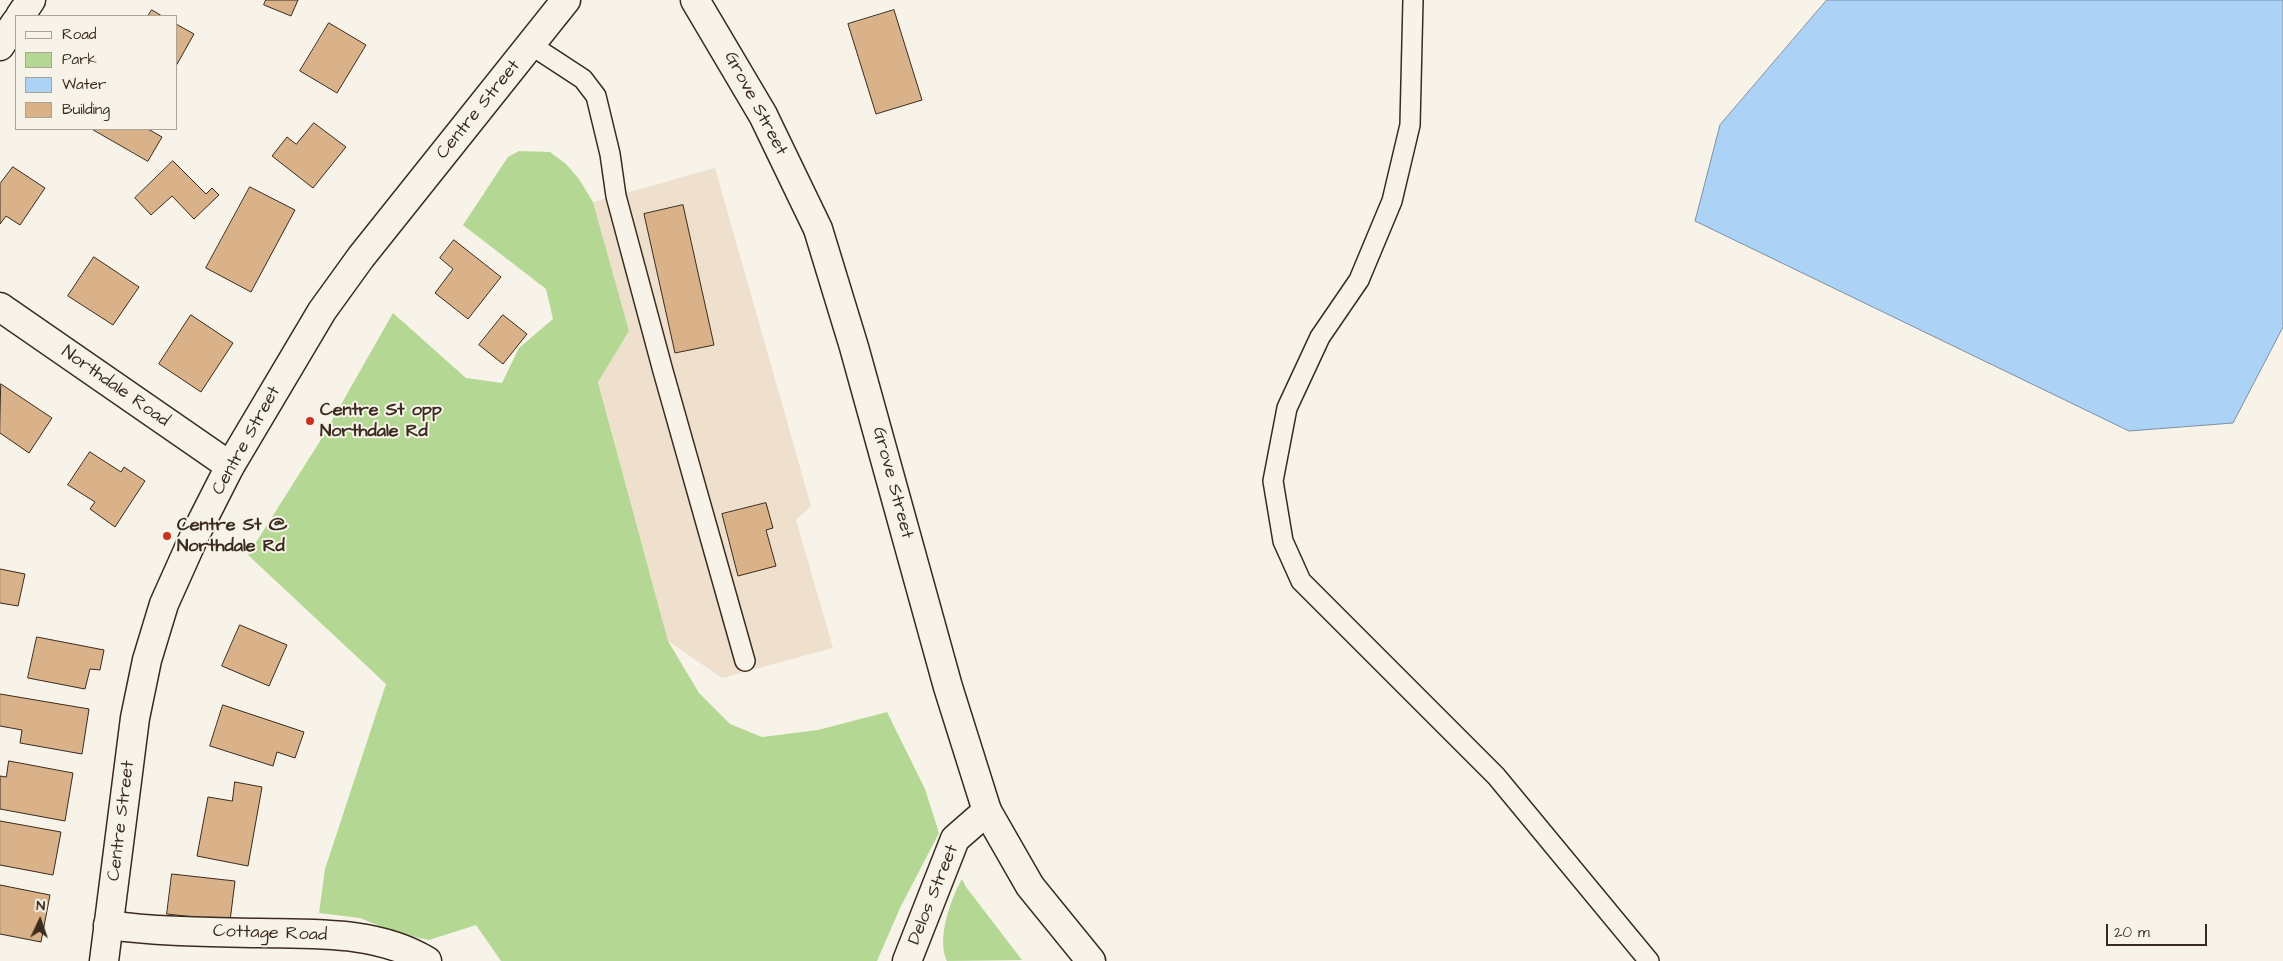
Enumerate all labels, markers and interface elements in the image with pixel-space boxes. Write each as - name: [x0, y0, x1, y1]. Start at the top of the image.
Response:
- legend: [15, 15, 178, 130]
- text: Road: [62, 24, 96, 45]
- street label: Grove Street: [719, 48, 791, 160]
- text: Park: [62, 49, 97, 70]
- street label: Centre Street: [432, 56, 526, 164]
- text: Water: [62, 74, 106, 95]
- text: Building: [62, 99, 110, 120]
- street label: Northdale Road: [57, 342, 173, 432]
- street label: Centre Street: [208, 383, 286, 499]
- place label: Centre St opp Northdale Rd: [320, 400, 442, 442]
- marker: Centre St opp Northdale Rd: [304, 415, 316, 427]
- street label: Grove Street: [867, 425, 917, 541]
- place label: Centre St @ Northdale Rd: [177, 515, 287, 558]
- marker: Centre St @ Northdale Rd: [161, 530, 173, 542]
- street label: Centre Street: [104, 760, 140, 882]
- street label: Delos Street: [904, 842, 964, 948]
- north arrow: [15, 896, 65, 946]
- text: N: [36, 896, 46, 916]
- scale bar: [2108, 914, 2209, 946]
- street label: Cottage Road: [213, 921, 327, 947]
- text: 20 m: [2114, 922, 2150, 943]

